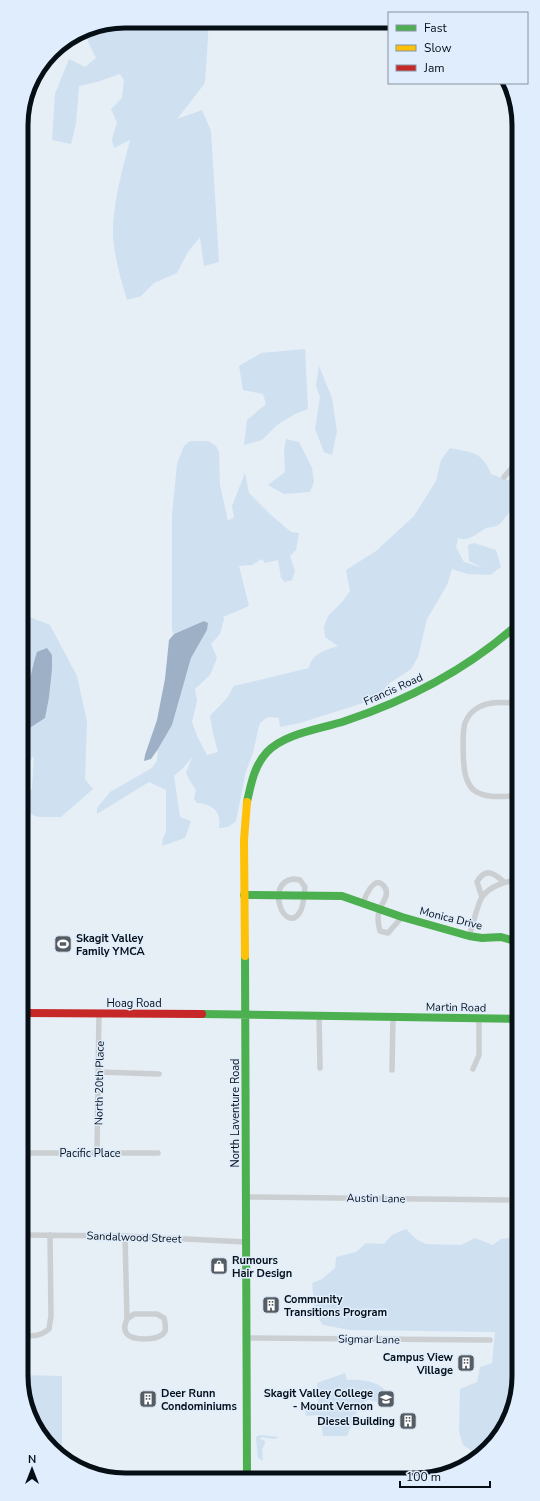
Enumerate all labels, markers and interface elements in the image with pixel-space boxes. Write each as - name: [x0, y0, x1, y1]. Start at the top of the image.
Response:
- legend: [388, 12, 528, 84]
- text: Fast: [424, 20, 447, 36]
- text: Slow: [424, 40, 452, 56]
- text: Jam: [423, 60, 445, 76]
- street label: Francis Road: [361, 670, 425, 709]
- street label: Monica Drive: [418, 903, 484, 934]
- place label: Skagit Valley Family YMCA: [76, 931, 146, 959]
- sports icon: Skagit Valley Family YMCA: [53, 934, 73, 954]
- street label: Hoag Road: [106, 996, 162, 1011]
- street label: Martin Road: [426, 999, 486, 1016]
- street label: North 20th Place: [91, 1041, 108, 1125]
- street label: North Laventure Road: [228, 1058, 243, 1168]
- street label: Pacific Place: [59, 1146, 121, 1161]
- street label: Austin Lane: [346, 1190, 406, 1207]
- street label: Sandalwood Street: [86, 1228, 182, 1247]
- place label: Rumours Hair Design: [232, 1253, 292, 1281]
- shop icon: Rumours Hair Design: [209, 1256, 229, 1276]
- place label: Community Transitions Program: [284, 1292, 387, 1320]
- building icon: Community Transitions Program: [261, 1295, 281, 1315]
- street label: Sigmar Lane: [338, 1331, 400, 1348]
- place label: Campus View Village: [383, 1350, 454, 1378]
- building icon: Campus View Village: [456, 1353, 476, 1373]
- place label: Deer Runn Condominiums: [161, 1386, 237, 1414]
- place label: Skagit Valley College - Mount Vernon: [264, 1386, 373, 1414]
- building icon: Deer Runn Condominiums: [138, 1389, 158, 1409]
- school or university icon: Skagit Valley College - Mount Vernon: [376, 1389, 396, 1409]
- building icon: Diesel Building: [398, 1411, 418, 1431]
- place label: Diesel Building: [317, 1414, 395, 1429]
- north arrow: [12, 1449, 52, 1489]
- text: N: [28, 1452, 36, 1467]
- scale bar: [400, 1463, 490, 1489]
- text: 100 m: [406, 1469, 441, 1485]

